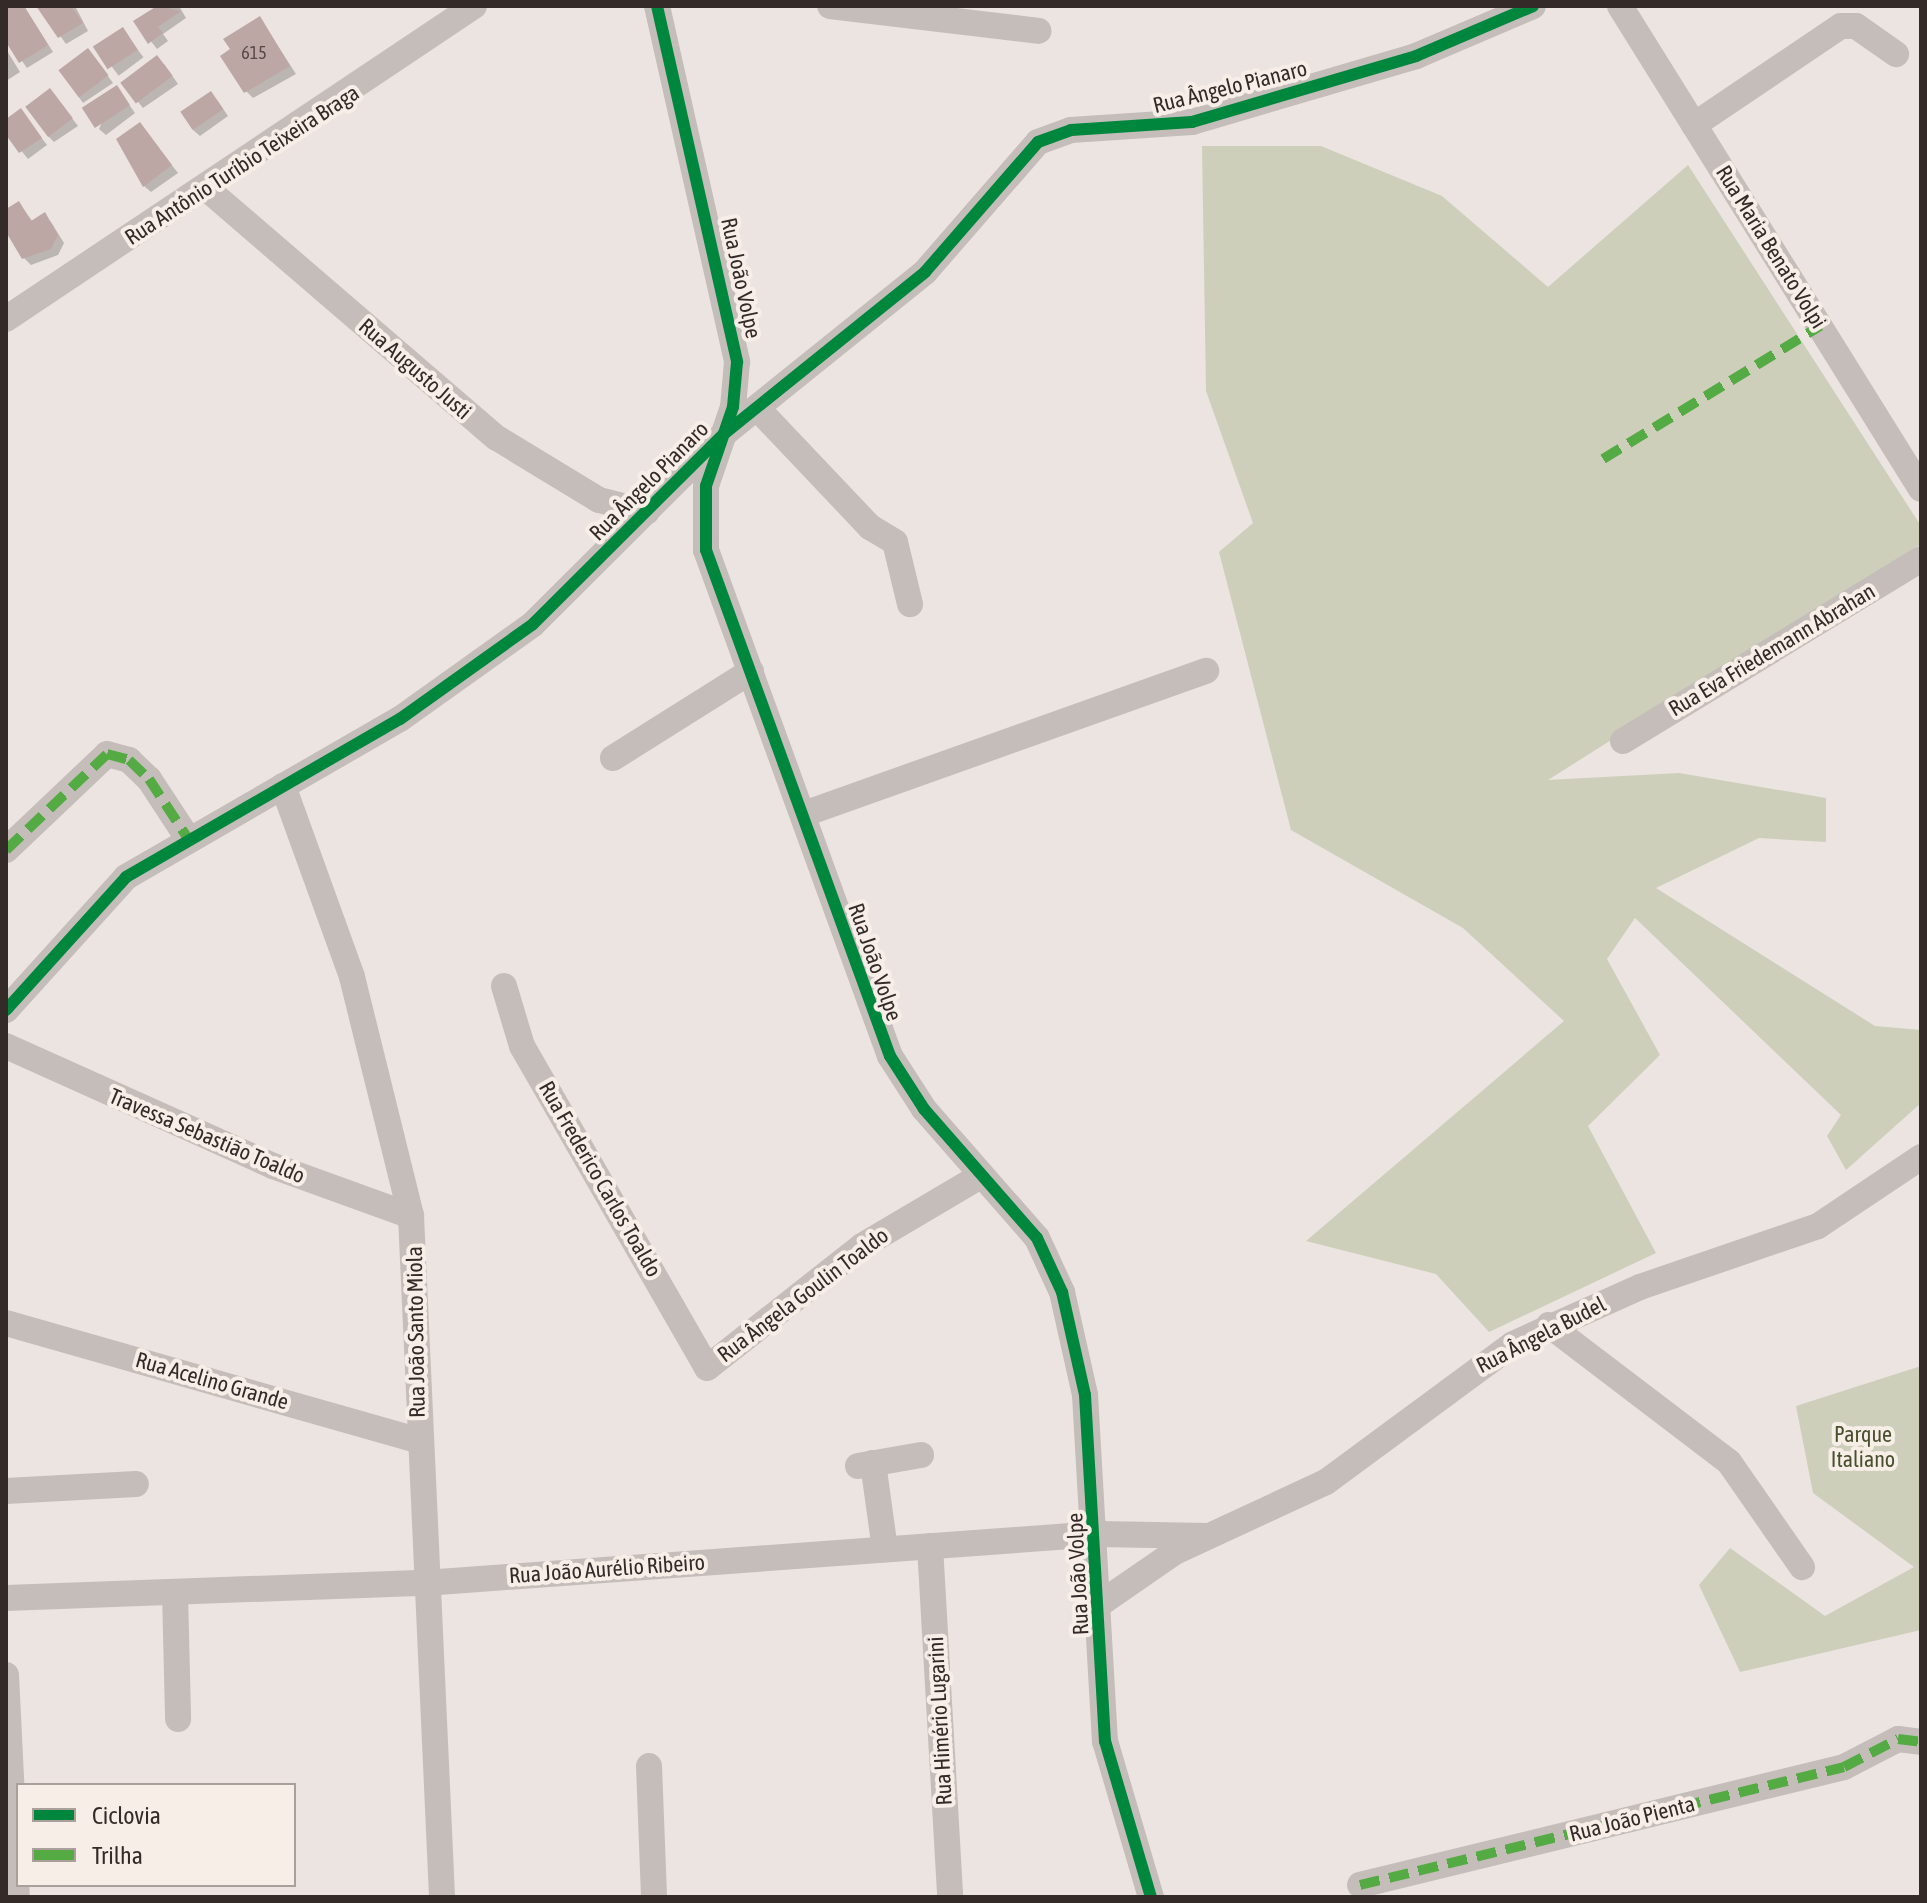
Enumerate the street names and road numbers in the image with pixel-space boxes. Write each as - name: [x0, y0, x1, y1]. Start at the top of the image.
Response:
- street label: Rua Ângelo Pianaro: [1150, 55, 1310, 119]
- street label: Rua Antônio Turíbio Teixeira Braga: [120, 79, 364, 251]
- street label: Rua Maria Benato Volpi: [1710, 161, 1832, 333]
- street label: Rua João Volpe: [715, 215, 767, 341]
- street label: Rua Augusto Justi: [353, 313, 477, 425]
- street label: Rua Ângelo Pianaro: [584, 416, 714, 546]
- street label: Rua Eva Friedemann Abrahan: [1664, 578, 1880, 722]
- street label: Rua João Volpe: [843, 900, 907, 1024]
- street label: Rua Frederico Carlos Toaldo: [533, 1076, 667, 1282]
- street label: Travessa Sebastião Toaldo: [105, 1083, 309, 1189]
- street label: Rua Ângela Goulin Toaldo: [712, 1222, 894, 1368]
- street label: Rua João Santo Miola: [401, 1246, 431, 1418]
- street label: Rua Ângela Budel: [1472, 1291, 1610, 1379]
- street label: Rua Acelino Grande: [133, 1347, 291, 1415]
- street label: Rua João Volpe: [1062, 1512, 1094, 1636]
- street label: Rua João Aurélio Ribeiro: [508, 1549, 706, 1589]
- street label: Rua Himério Lugarini: [922, 1636, 958, 1806]
- street label: Rua João Pienta: [1566, 1791, 1698, 1847]

